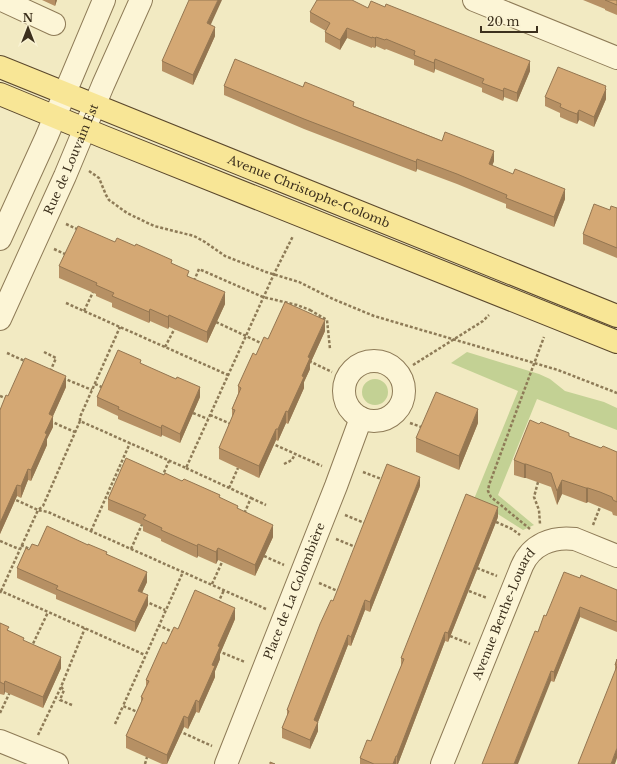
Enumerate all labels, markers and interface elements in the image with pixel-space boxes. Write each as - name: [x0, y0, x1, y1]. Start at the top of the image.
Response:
- north arrow: [8, 8, 48, 48]
- scale bar: [481, 8, 537, 34]
- text: N: [23, 11, 34, 25]
- text: 20 m: [487, 14, 519, 29]
- street label: Rue de Louvain Est: [40, 101, 102, 217]
- street label: Avenue Christophe-Colomb: [225, 151, 392, 231]
- street label: Place de La Colombière: [260, 520, 328, 662]
- street label: Avenue Berthe-Louard: [468, 545, 538, 683]

